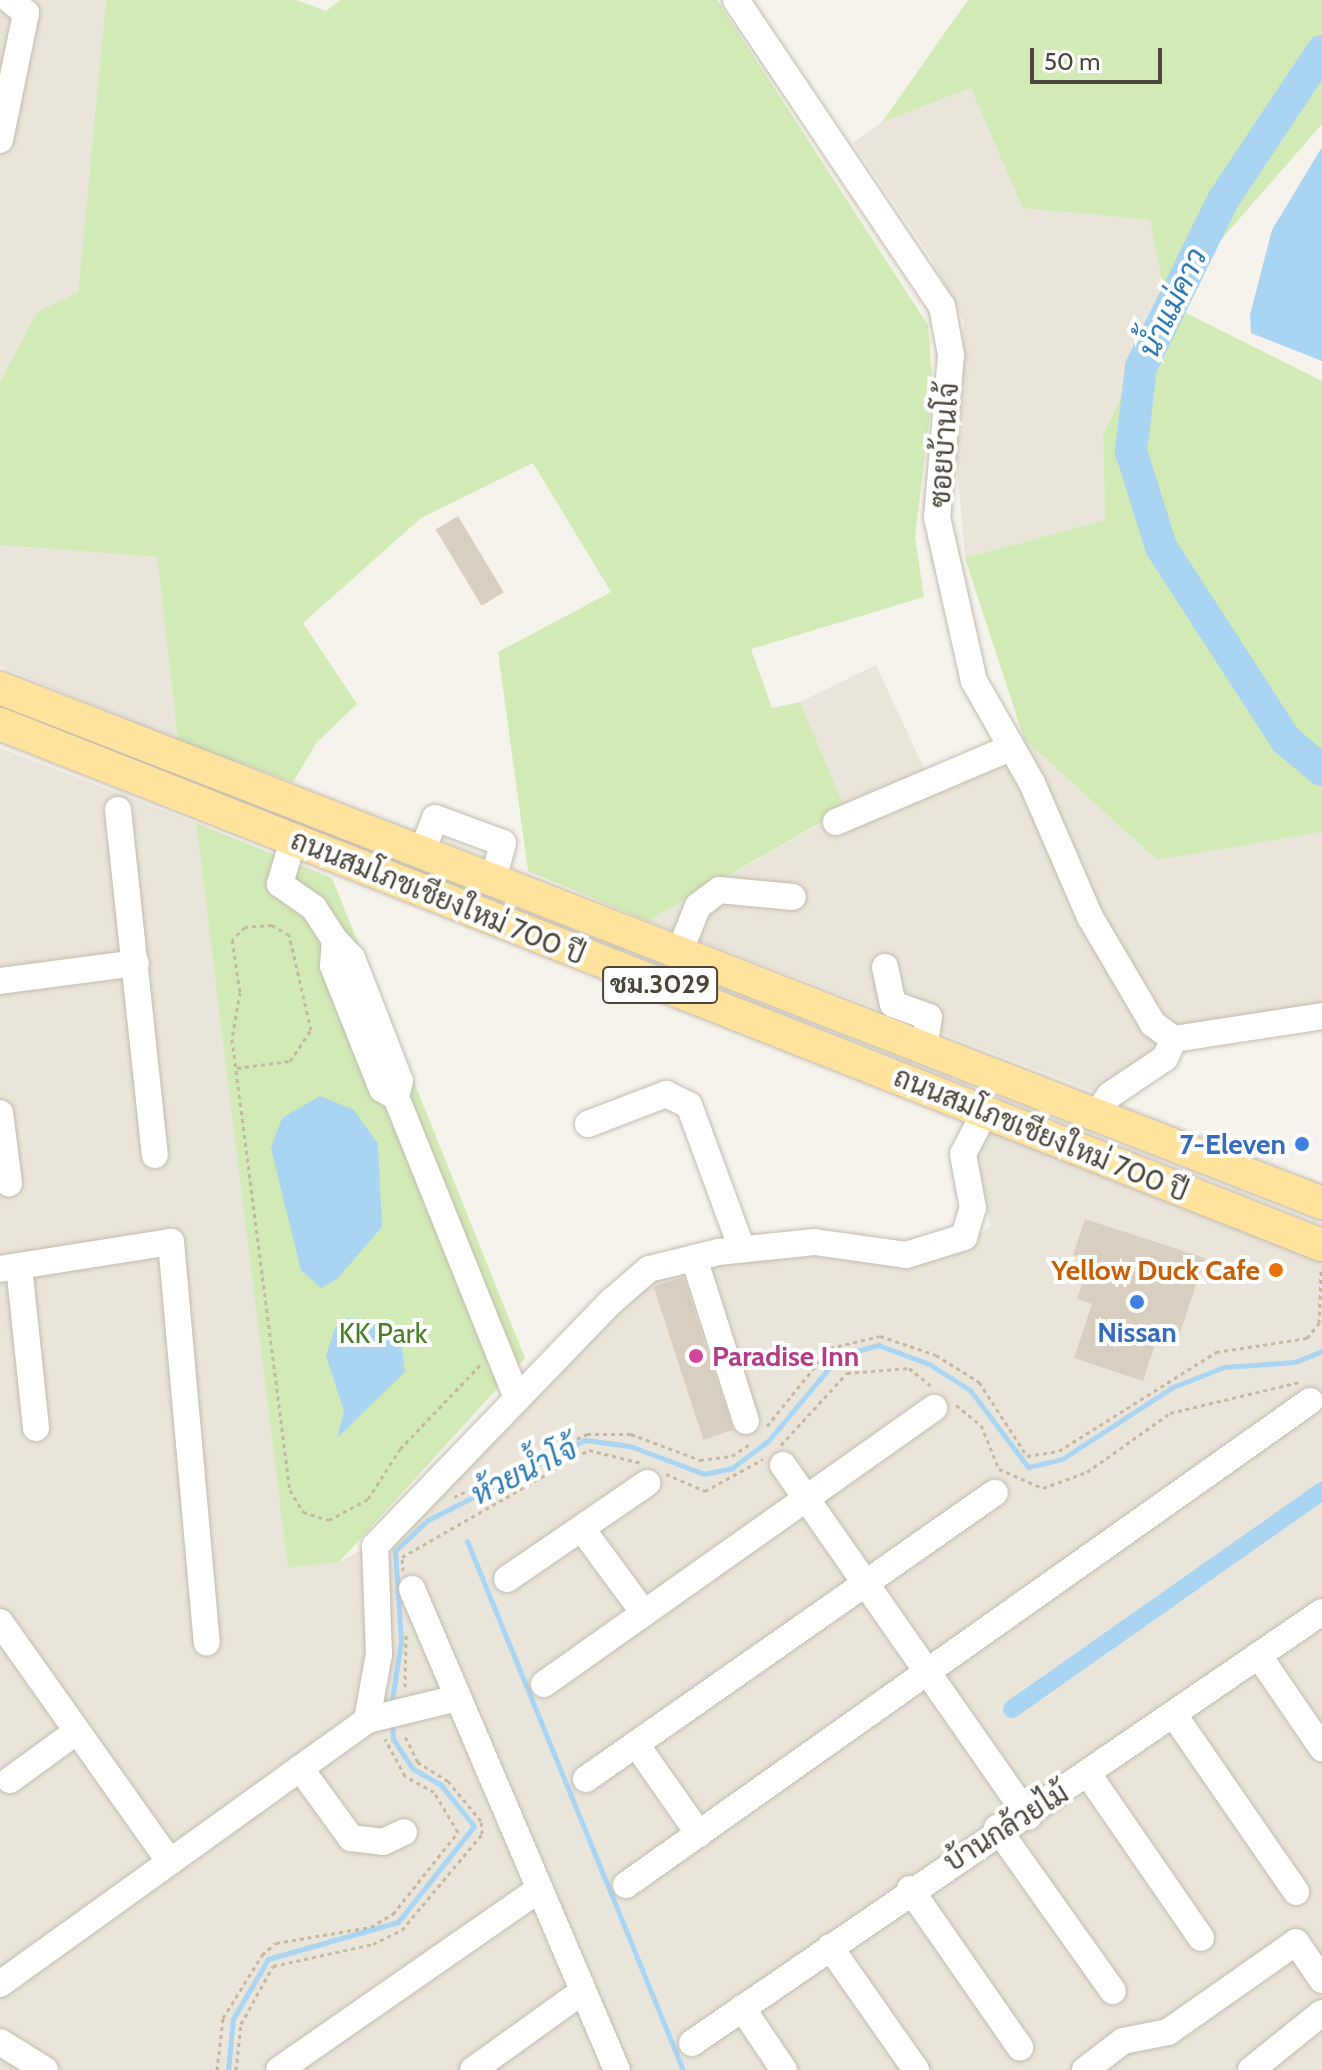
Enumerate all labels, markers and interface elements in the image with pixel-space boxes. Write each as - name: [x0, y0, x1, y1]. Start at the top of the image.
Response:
- scale bar: [1034, 32, 1166, 82]
- text: 50 m: [1044, 47, 1100, 76]
- water label: น้ำแม่คาว: [1131, 242, 1215, 364]
- street label: ซอยบ้านโจ้: [923, 381, 965, 509]
- street label: ถนนสมโภชเชียงใหม่ 700 ปี: [286, 823, 590, 971]
- road number: ชม.3029: [602, 963, 718, 1007]
- street label: ถนนสมโภชเชียงใหม่ 700 ปี: [889, 1060, 1193, 1208]
- place label: 7-Eleven: [1180, 1127, 1286, 1161]
- marker: 7-Eleven: [1293, 1135, 1311, 1153]
- place label: Yellow Duck Cafe: [1051, 1253, 1260, 1287]
- marker: Yellow Duck Cafe: [1267, 1261, 1285, 1279]
- marker: Nissan: [1128, 1293, 1146, 1311]
- place label: Nissan: [1097, 1315, 1177, 1349]
- park label: KK Park: [339, 1316, 427, 1350]
- place label: Paradise Inn: [712, 1339, 859, 1373]
- marker: Paradise Inn: [687, 1347, 705, 1365]
- water label: ห้วยน้ำโจ้: [465, 1431, 583, 1513]
- street label: บ้านกล้วยไม้: [938, 1776, 1074, 1878]

